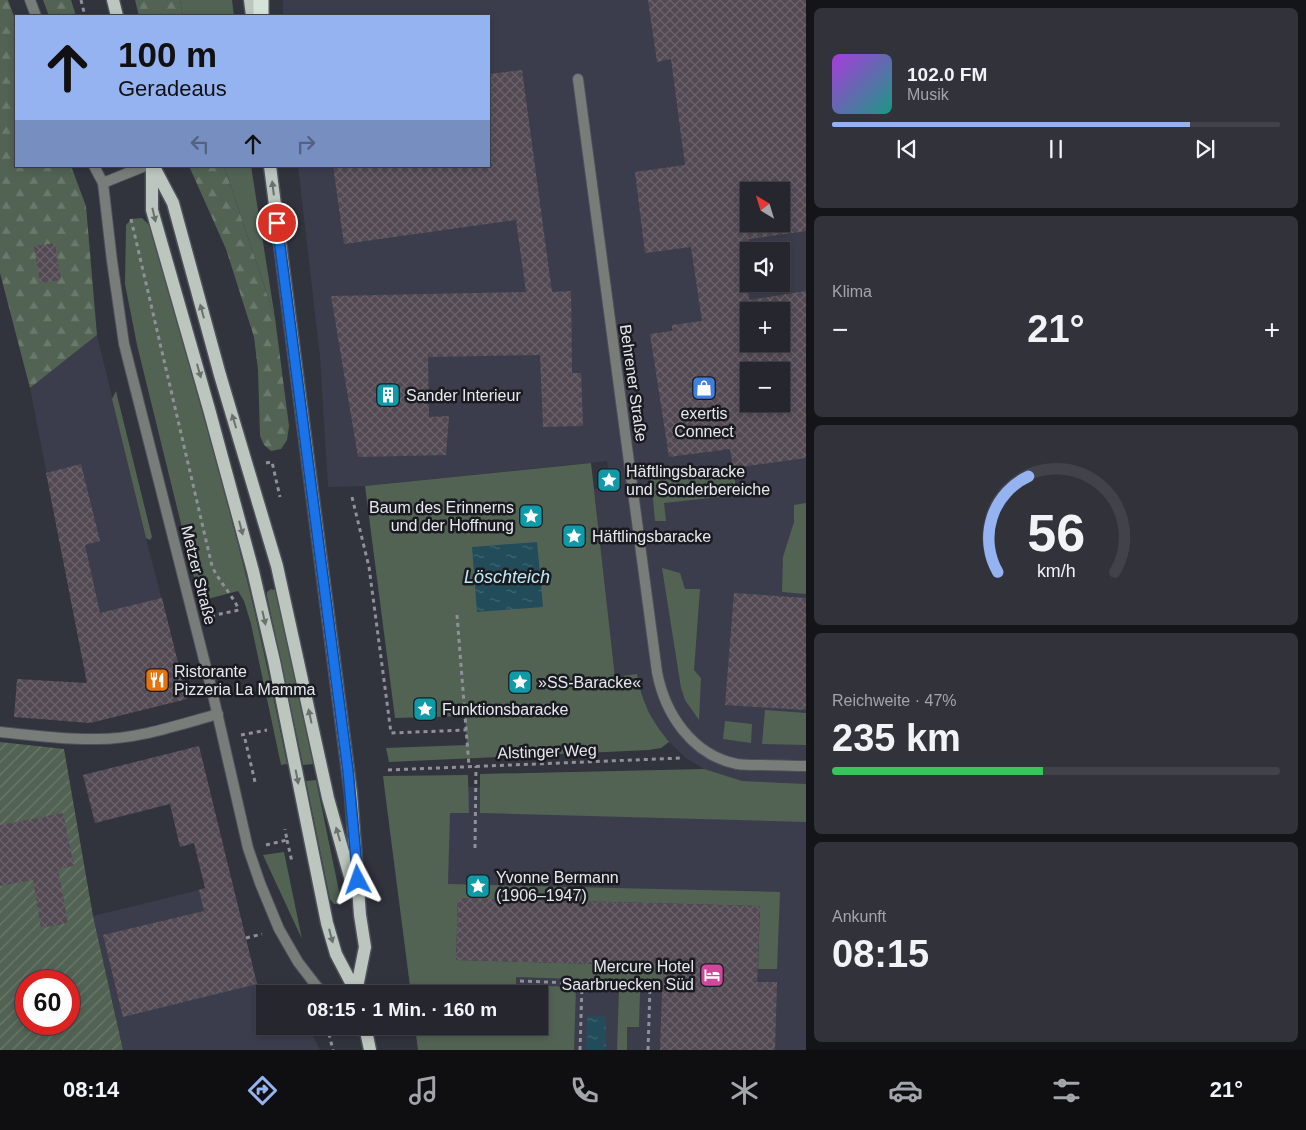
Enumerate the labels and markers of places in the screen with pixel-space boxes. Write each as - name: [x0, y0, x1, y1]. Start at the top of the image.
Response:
- pin: [256, 202, 298, 244]
- shop icon: exertis Connect: [691, 375, 717, 401]
- building icon: Sander Interieur: [375, 382, 401, 408]
- place label: Sander Interieur: [406, 387, 521, 404]
- place label: exertis Connect: [674, 405, 734, 440]
- place label: Häftlingsbaracke und Sonderbereiche: [626, 463, 770, 498]
- place icon: Häftlingsbaracke und Sonderbereiche: [596, 467, 622, 493]
- place label: Baum des Erinnerns und der Hoffnung: [369, 499, 514, 534]
- place icon: Baum des Erinnerns und der Hoffnung: [518, 503, 544, 529]
- place icon: Häftlingsbaracke: [561, 523, 587, 549]
- place label: Häftlingsbaracke: [592, 528, 711, 545]
- place label: Ristorante Pizzeria La Mamma: [174, 663, 315, 698]
- restaurant icon: Ristorante Pizzeria La Mamma: [144, 667, 170, 693]
- place icon: »SS-Baracke«: [507, 669, 533, 695]
- place label: »SS-Baracke«: [538, 674, 641, 691]
- place icon: Funktionsbaracke: [412, 696, 438, 722]
- place label: Funktionsbaracke: [442, 701, 568, 718]
- place label: Yvonne Bermann (1906–1947): [496, 869, 619, 904]
- place icon: Yvonne Bermann (1906–1947): [465, 873, 491, 899]
- place label: Mercure Hotel Saarbruecken Süd: [561, 958, 694, 993]
- hotel icon: Mercure Hotel Saarbruecken Süd: [699, 962, 725, 988]

